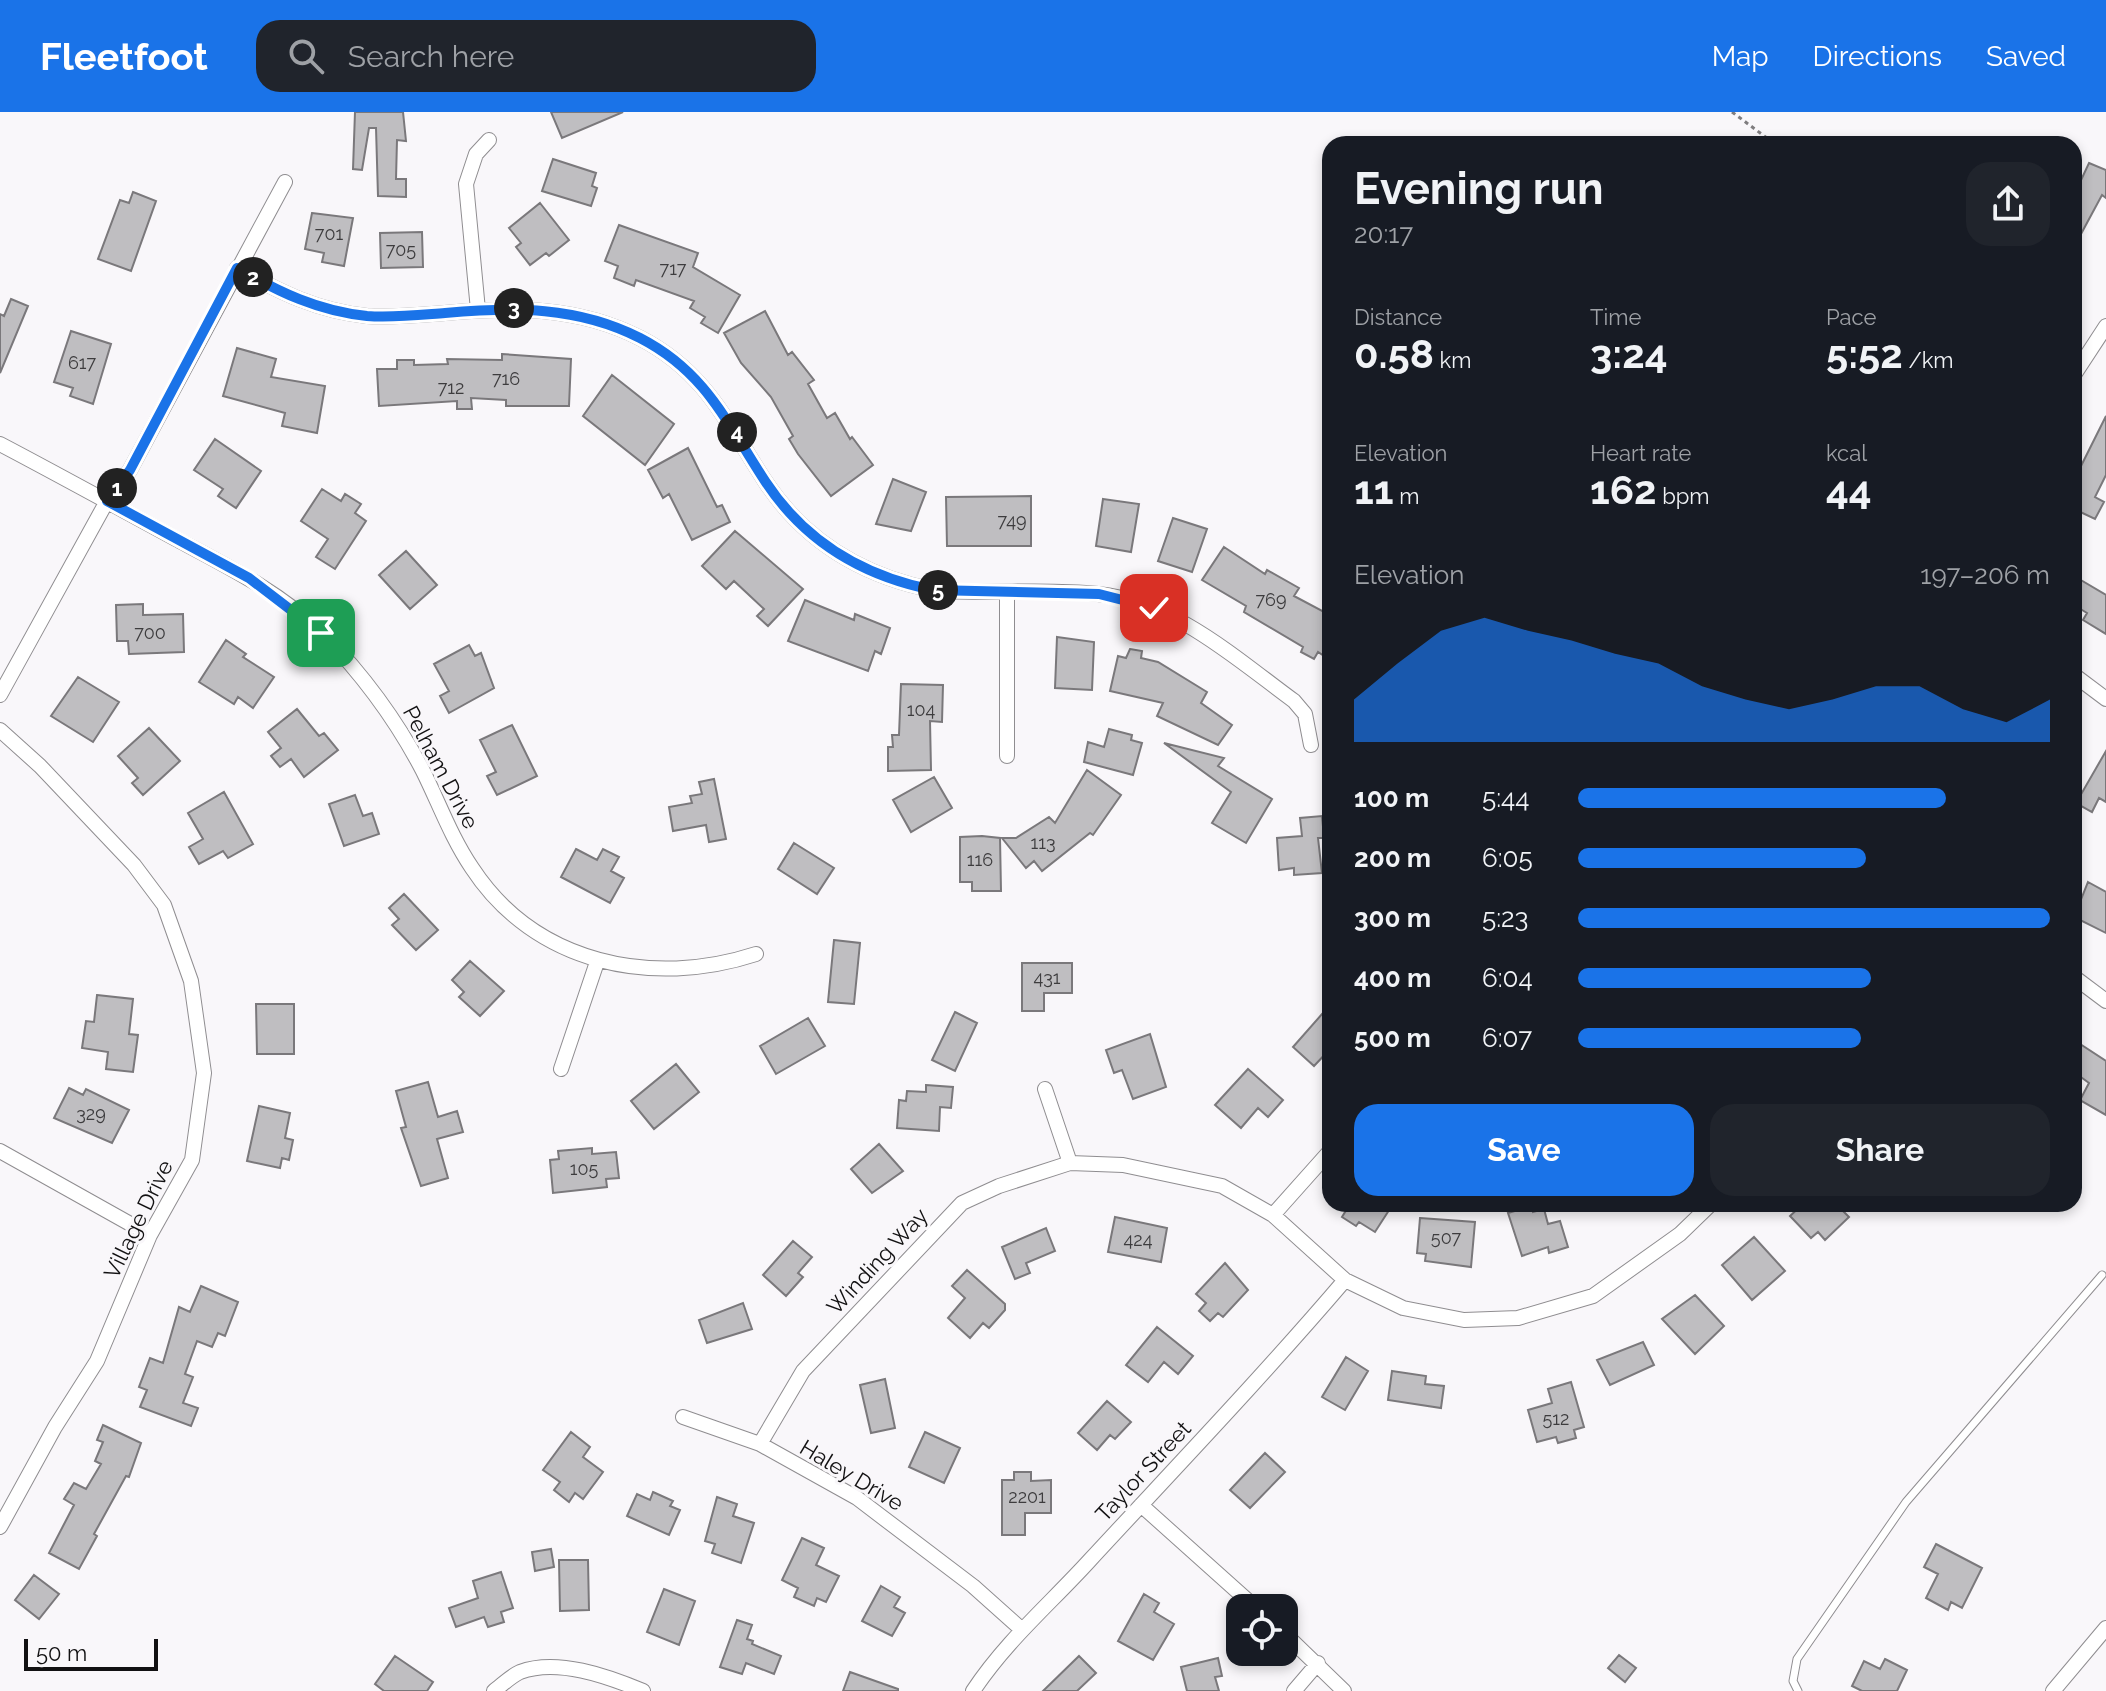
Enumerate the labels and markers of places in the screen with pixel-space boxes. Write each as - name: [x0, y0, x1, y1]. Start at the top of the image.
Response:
- pin: 2: [233, 257, 273, 297]
- pin: 3: [494, 288, 534, 328]
- pin: 4: [717, 412, 757, 452]
- pin: 1: [97, 468, 137, 508]
- pin: 5: [918, 570, 958, 610]
- pin: [1120, 574, 1188, 642]
- pin: [287, 599, 355, 667]

